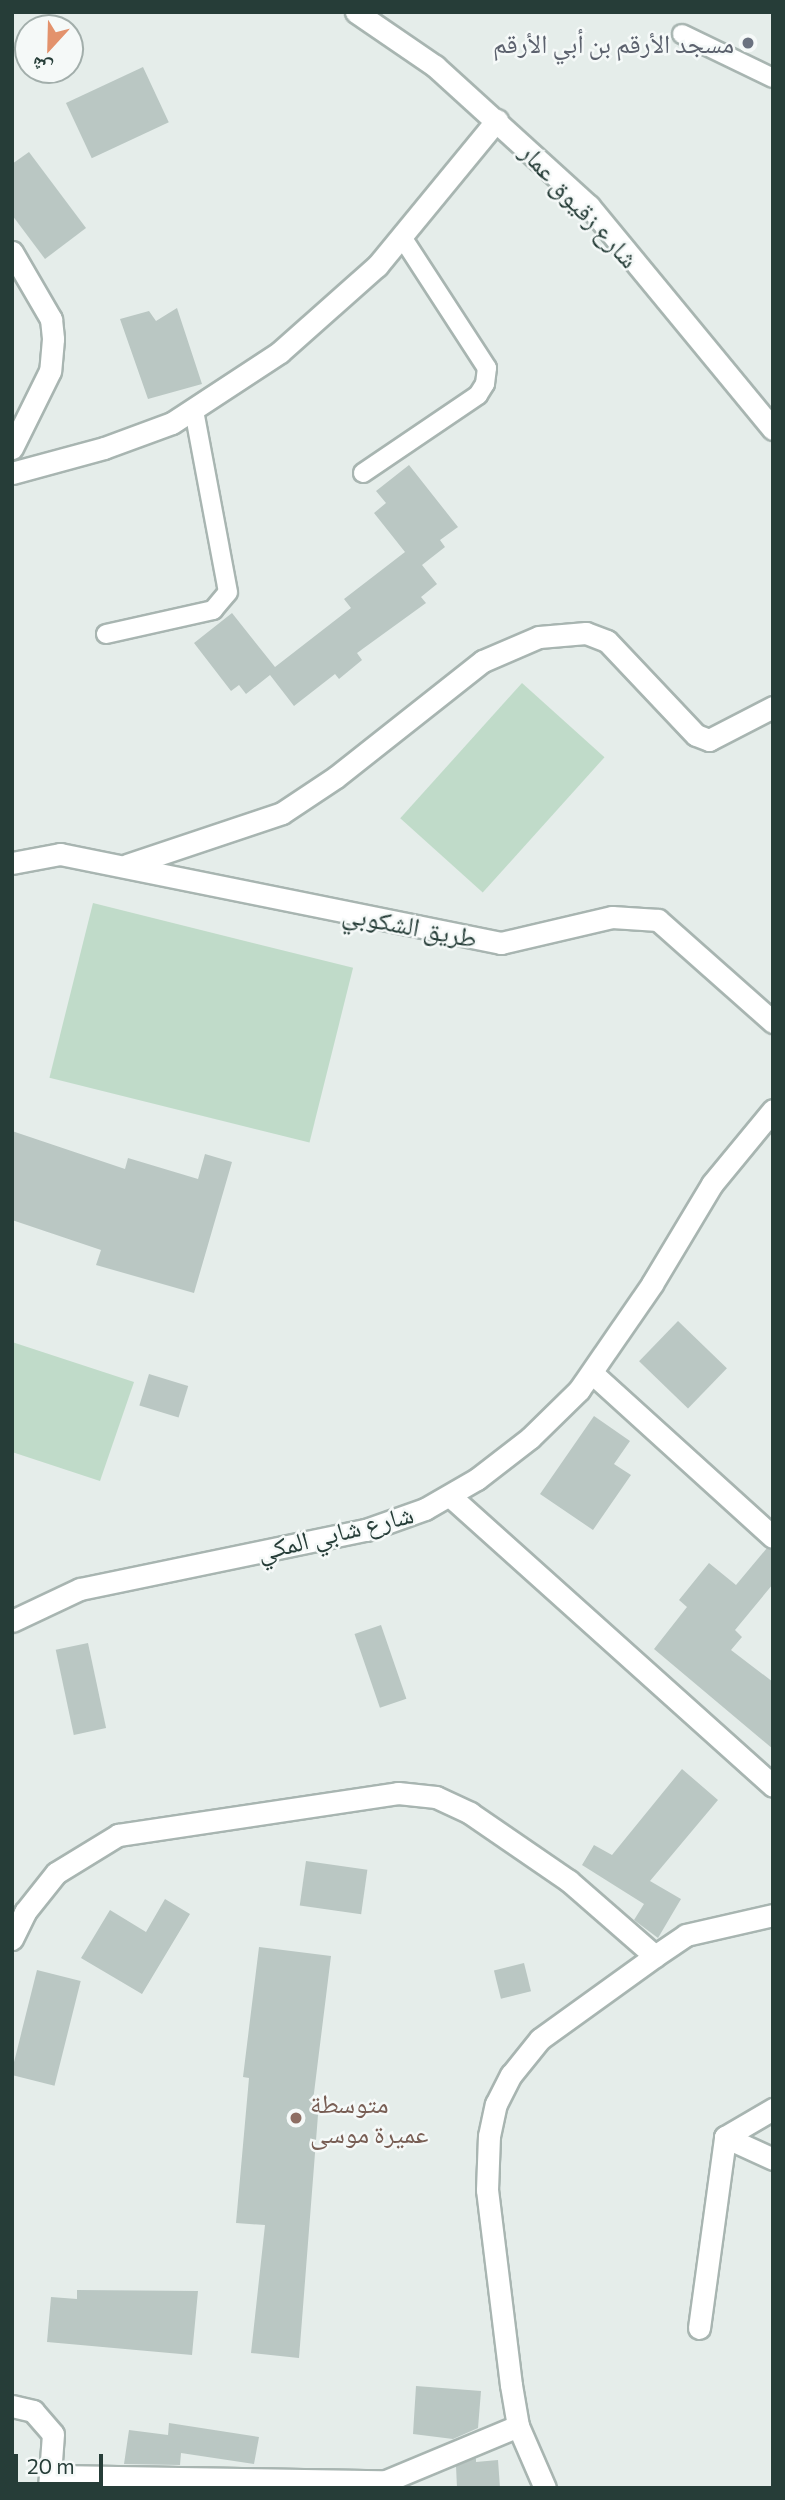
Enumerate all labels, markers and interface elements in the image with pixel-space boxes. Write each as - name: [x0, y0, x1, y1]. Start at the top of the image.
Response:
- north arrow: [14, 14, 84, 84]
- place label: مسجد الأرقم بن أبي الأرقم: [493, 27, 734, 59]
- marker: مسجد الأرقم بن أبي الأرقم: [740, 35, 756, 51]
- text: ش: [28, 53, 55, 82]
- street label: شارع زقيوق عمار: [514, 136, 646, 274]
- street label: طريق الشكوبي: [340, 897, 480, 953]
- street label: شارع شابي المكي: [253, 1497, 417, 1567]
- place label: متوسطة عميرة موسى: [310, 2087, 428, 2148]
- marker: متوسطة عميرة موسى: [288, 2110, 304, 2126]
- scale bar: [18, 2440, 107, 2484]
- text: 20 m: [27, 2453, 75, 2478]

